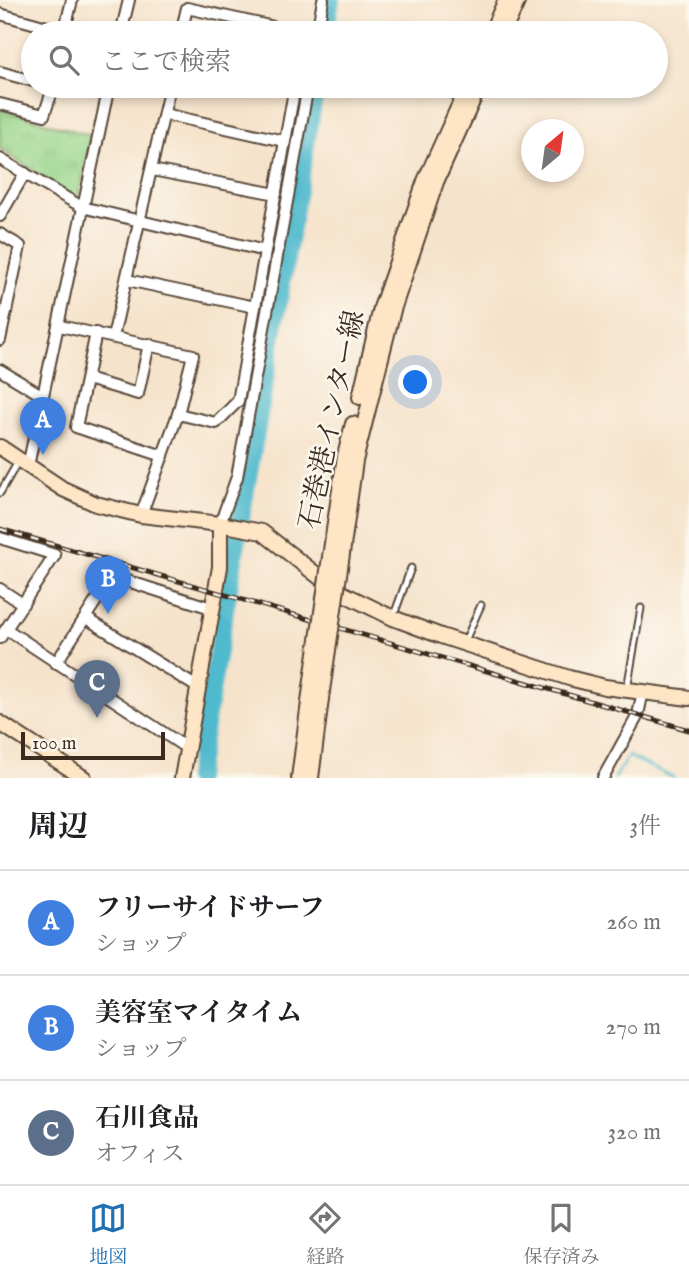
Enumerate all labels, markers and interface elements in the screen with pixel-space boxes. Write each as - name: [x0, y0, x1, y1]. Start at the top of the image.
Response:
- search box: [21, 21, 668, 98]
- icon: search: [45, 41, 83, 79]
- text: ここで検索: [101, 46, 231, 79]
- north arrow: [521, 119, 584, 182]
- street label: 石巻港インター線: [293, 307, 373, 533]
- your location: [398, 365, 432, 399]
- pin: A: [20, 397, 66, 455]
- pin: B: [85, 556, 131, 614]
- pin: C: [74, 660, 120, 718]
- scale bar: [21, 729, 164, 761]
- text: 100 m: [32, 732, 76, 756]
- text: 周辺: [28, 809, 88, 847]
- text: 3件: [629, 812, 661, 841]
- text: フリーサイドサーフ: [95, 892, 325, 925]
- text: A: [43, 908, 59, 937]
- text: 260 m: [606, 908, 661, 937]
- text: ショップ: [95, 930, 187, 959]
- text: 美容室マイタイム: [95, 997, 302, 1030]
- text: B: [43, 1013, 59, 1042]
- text: 270 m: [606, 1013, 661, 1042]
- text: ショップ: [95, 1035, 187, 1064]
- text: 石川食品: [95, 1102, 199, 1135]
- text: C: [43, 1118, 59, 1147]
- text: 320 m: [608, 1118, 661, 1147]
- text: オフィス: [95, 1140, 184, 1169]
- tab: 地図: [89, 1199, 128, 1270]
- tab: 経路: [306, 1199, 345, 1270]
- tab: 保存済み: [523, 1199, 600, 1270]

